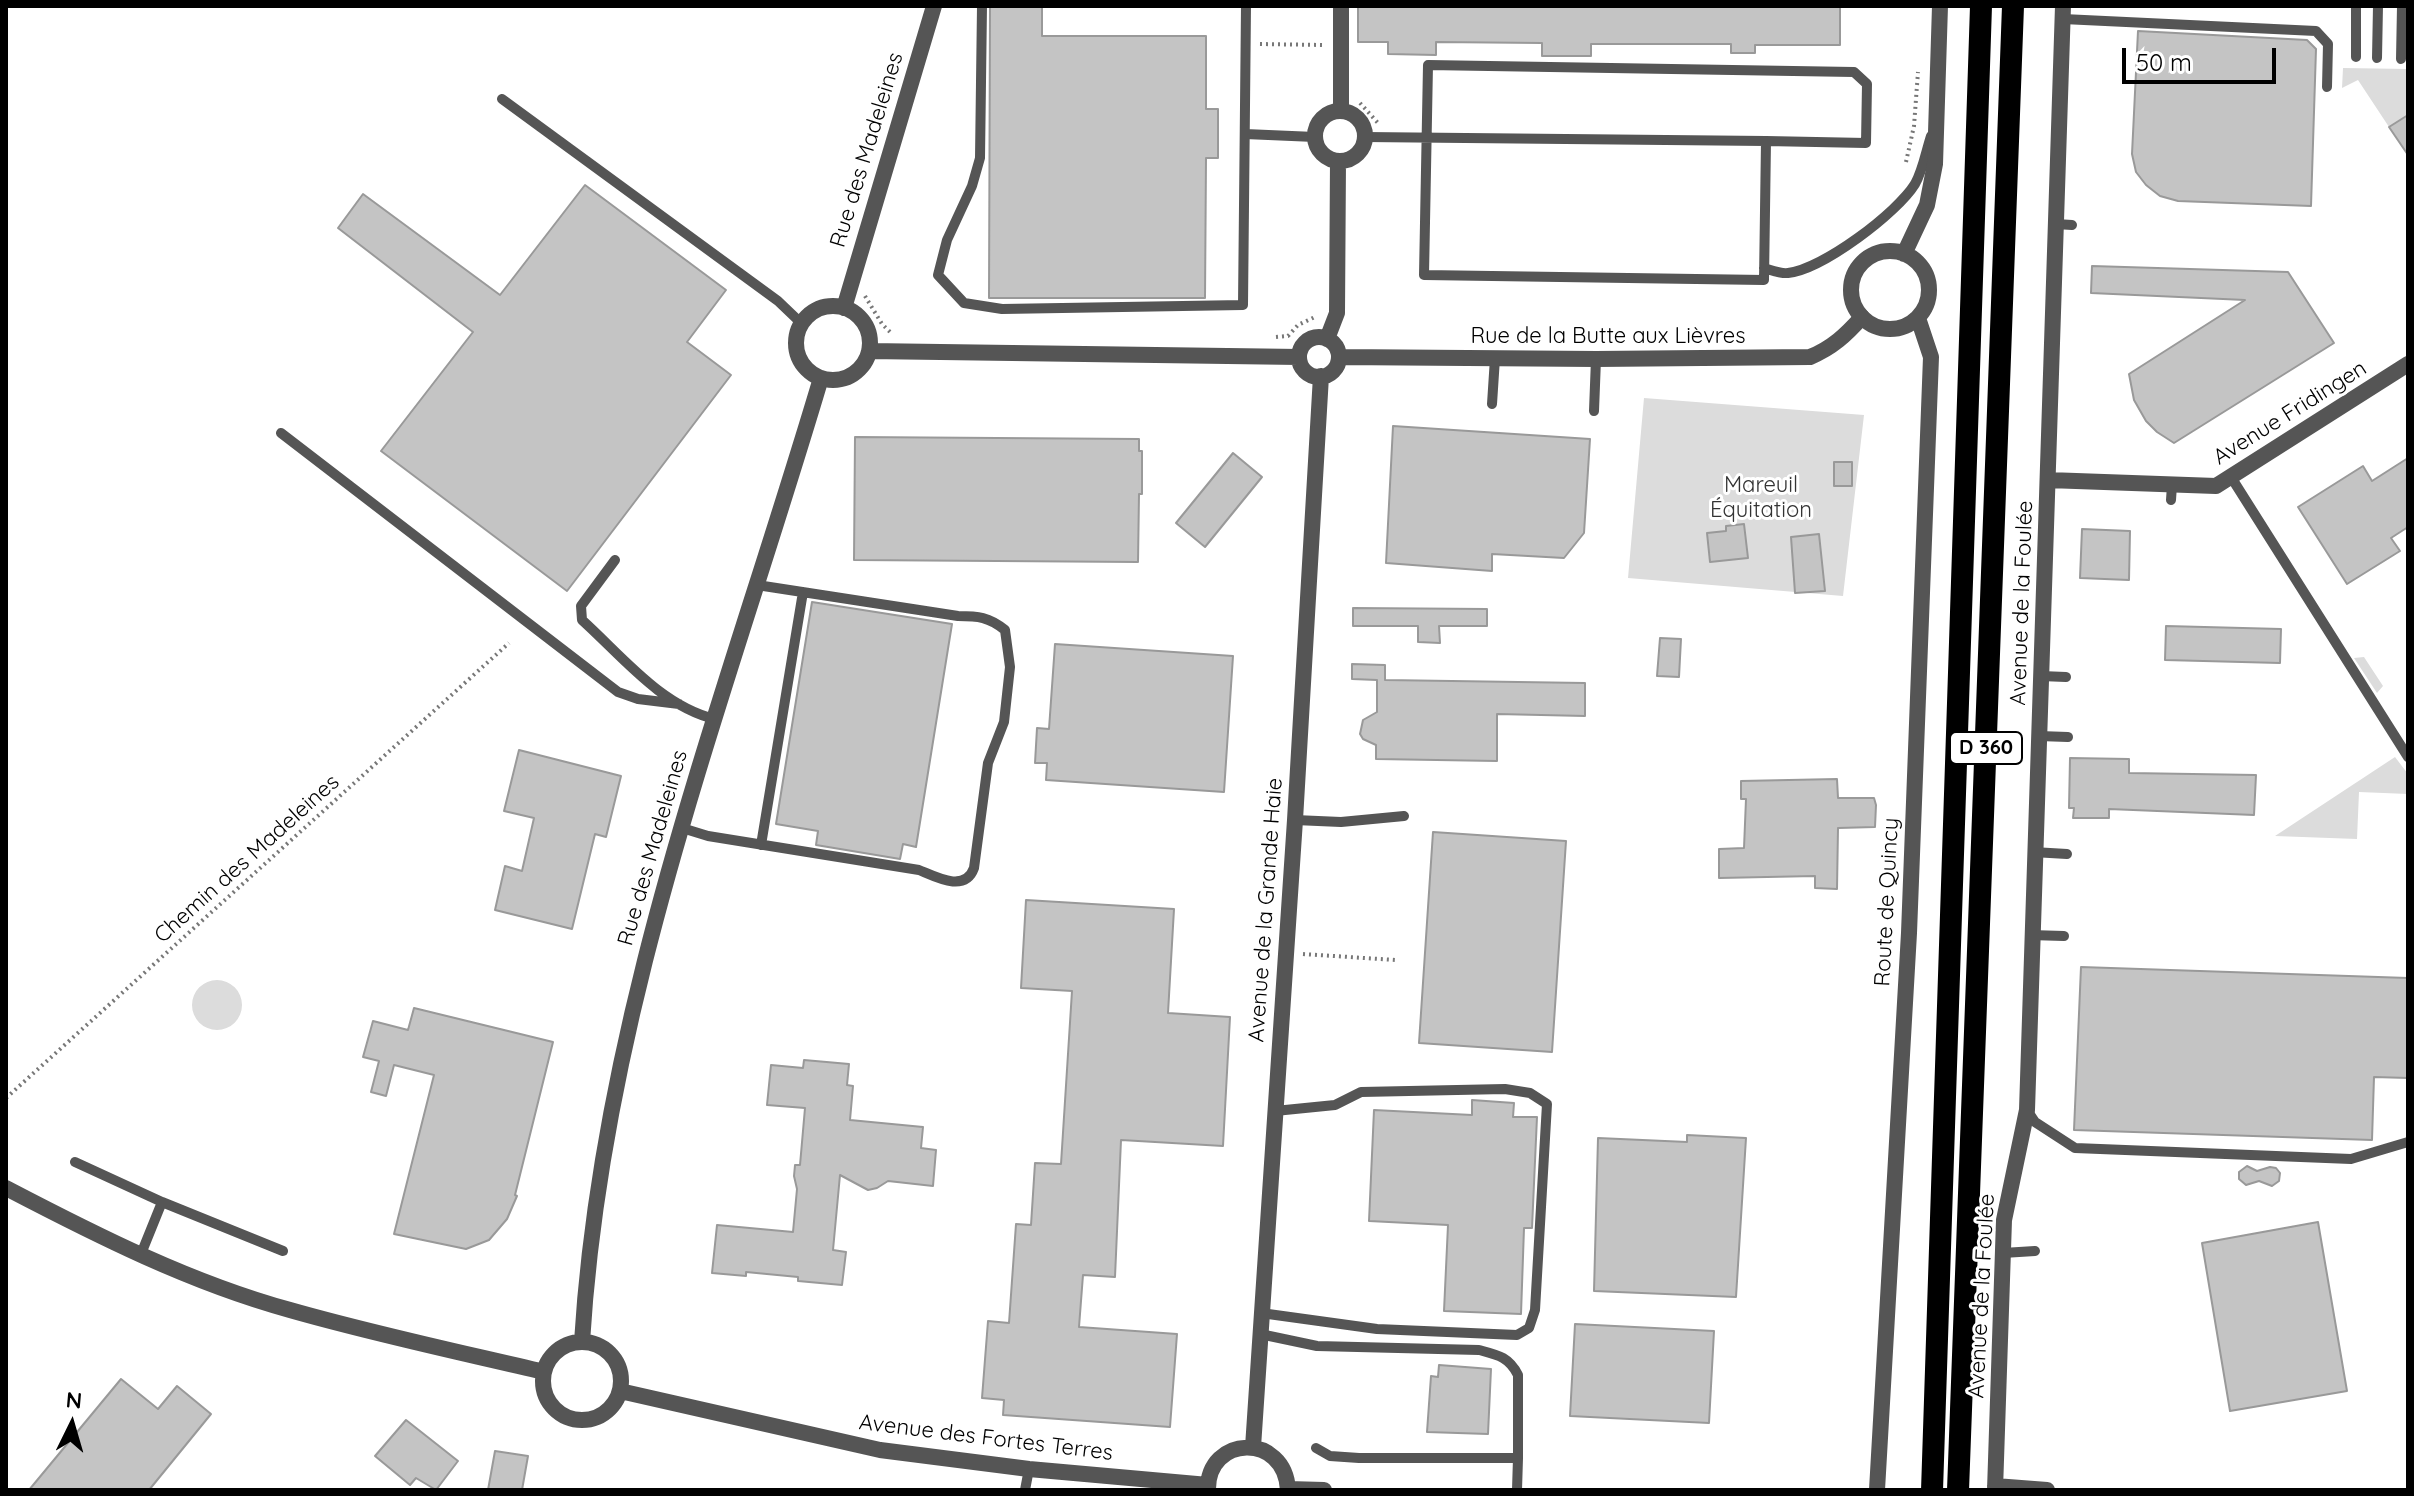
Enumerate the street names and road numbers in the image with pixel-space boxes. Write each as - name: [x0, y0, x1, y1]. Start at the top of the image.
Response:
- street label: Rue des Madeleines: [825, 49, 909, 251]
- street label: Rue de la Butte aux Lièvres: [1470, 323, 1746, 349]
- street label: Avenue Fridingen: [2208, 355, 2372, 471]
- street label: Avenue de la Foulée: [2005, 500, 2039, 706]
- road number: D 360: [1950, 732, 2022, 764]
- street label: Rue des Madeleines: [612, 747, 694, 949]
- street label: Chemin des Madeleines: [149, 769, 345, 949]
- street label: Avenue de la Grande Haie: [1244, 777, 1288, 1043]
- street label: Route de Quincy: [1869, 817, 1905, 987]
- street label: Avenue de la Foulée: [1963, 1193, 2001, 1399]
- street label: Avenue des Fortes Terres: [858, 1409, 1114, 1467]

